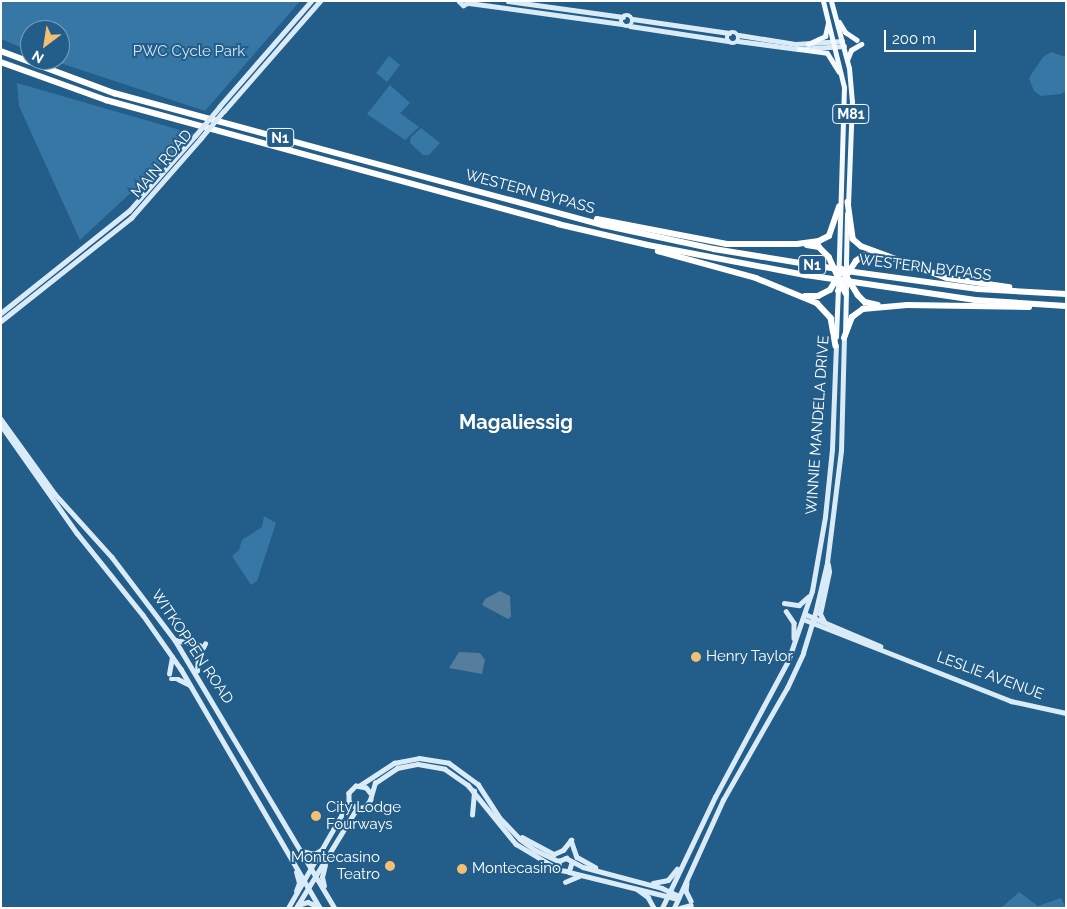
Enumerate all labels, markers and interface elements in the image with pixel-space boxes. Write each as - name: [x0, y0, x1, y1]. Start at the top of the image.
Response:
- north arrow: [20, 20, 70, 70]
- scale bar: [887, 20, 980, 52]
- text: 200 m: [892, 30, 936, 48]
- park label: PWC Cycle Park: [133, 43, 245, 61]
- text: N: [29, 47, 46, 67]
- road number: M81: [832, 102, 870, 126]
- street label: MAIN ROAD: [128, 126, 196, 202]
- road number: N1: [265, 126, 295, 150]
- street label: WESTERN BYPASS: [463, 166, 597, 218]
- street label: WESTERN BYPASS: [858, 251, 992, 285]
- road number: N1: [797, 254, 827, 276]
- street label: WINNIE MANDELA DRIVE: [803, 334, 833, 516]
- district label: Magaliessig: [459, 410, 573, 434]
- street label: WITKOPPEN ROAD: [147, 587, 237, 707]
- place label: Henry Taylor: [706, 648, 794, 666]
- street label: LESLIE AVENUE: [934, 648, 1046, 704]
- marker: Henry Taylor: [690, 651, 702, 663]
- place label: City Lodge Fourways: [326, 798, 401, 833]
- marker: City Lodge Fourways: [310, 810, 322, 822]
- place label: Montecasino Teatro: [291, 848, 380, 883]
- marker: Montecasino Teatro: [384, 860, 396, 872]
- place label: Montecasino: [472, 860, 561, 878]
- marker: Montecasino: [456, 863, 468, 875]

